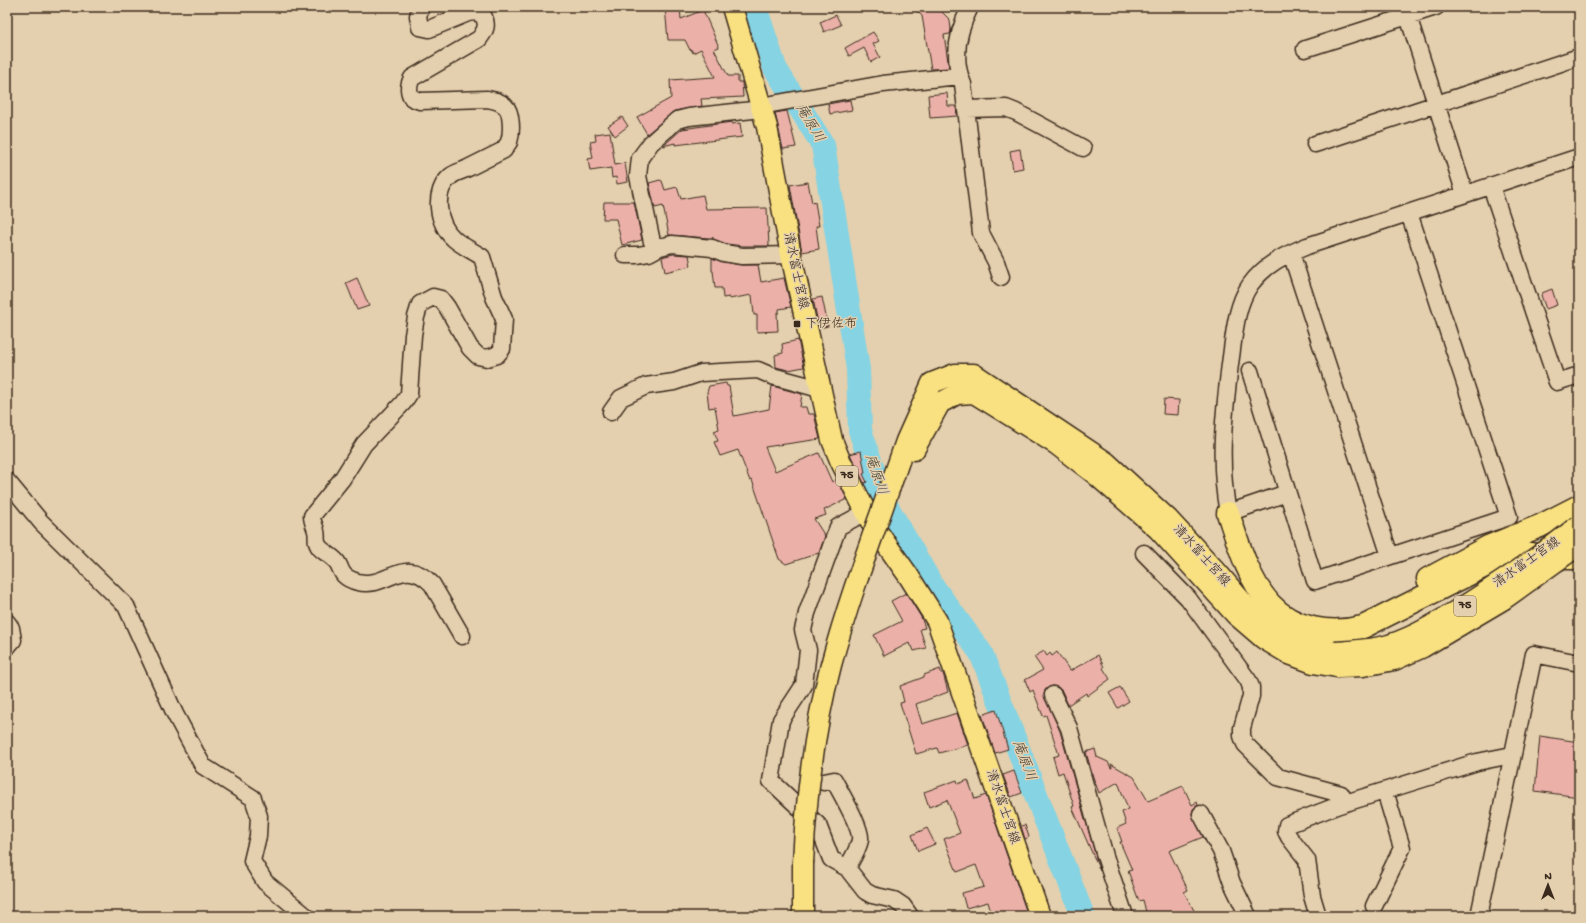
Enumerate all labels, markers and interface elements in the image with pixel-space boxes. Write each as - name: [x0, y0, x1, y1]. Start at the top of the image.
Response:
- water label: 庵原川: [791, 101, 828, 146]
- street label: 清水富士宮線: [780, 231, 811, 312]
- place label: 下伊佐布: [805, 317, 857, 332]
- marker: 下伊佐布: [792, 319, 802, 329]
- water label: 庵原川: [860, 452, 891, 498]
- road number: 75: [836, 466, 858, 486]
- street label: 清水富士宮線: [1169, 522, 1233, 591]
- street label: 清水富士宮線: [1491, 534, 1564, 592]
- road number: 75: [1454, 596, 1476, 616]
- water label: 庵原川: [1008, 738, 1039, 784]
- street label: 清水富士宮線: [982, 768, 1022, 847]
- north arrow: [1528, 865, 1568, 905]
- text: N: [1544, 871, 1552, 883]

